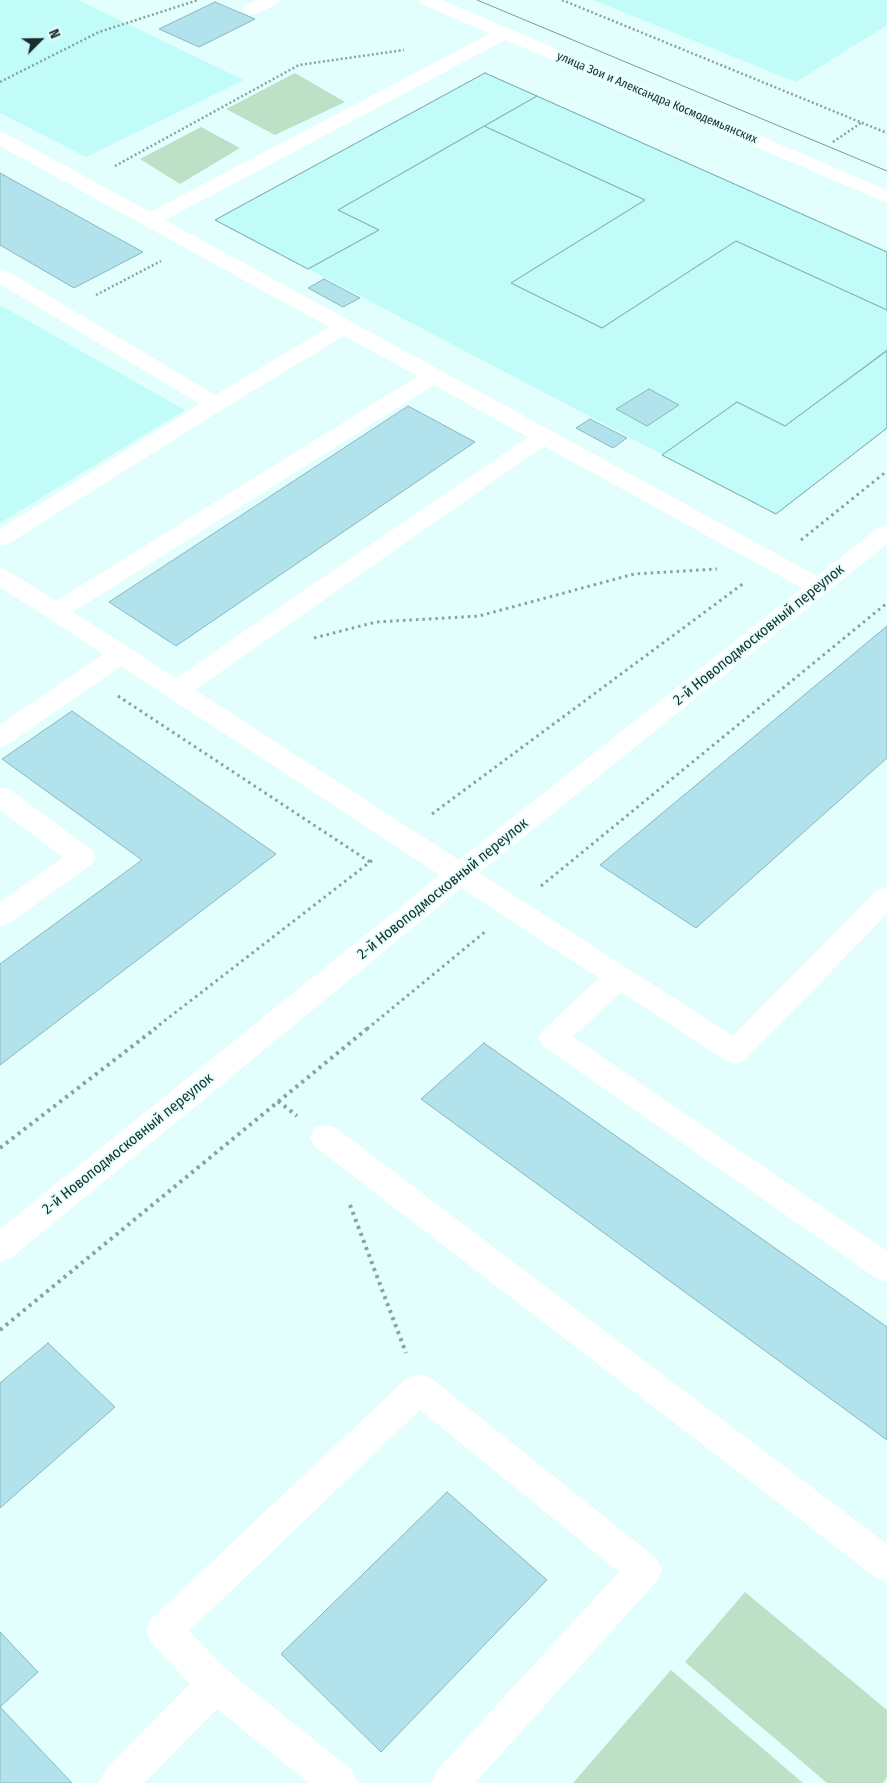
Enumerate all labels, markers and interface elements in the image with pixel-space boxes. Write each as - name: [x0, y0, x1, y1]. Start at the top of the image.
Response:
- north arrow: [15, 15, 65, 65]
- text: N: [45, 27, 64, 41]
- street label: улица Зои и Александра Космодемьянских: [555, 49, 759, 147]
- street label: 2-й Новоподмосковный переулок: [670, 560, 848, 710]
- street label: 2-й Новоподмосковный переулок: [354, 814, 532, 964]
- street label: 2-й Новоподмосковный переулок: [39, 1069, 217, 1219]

